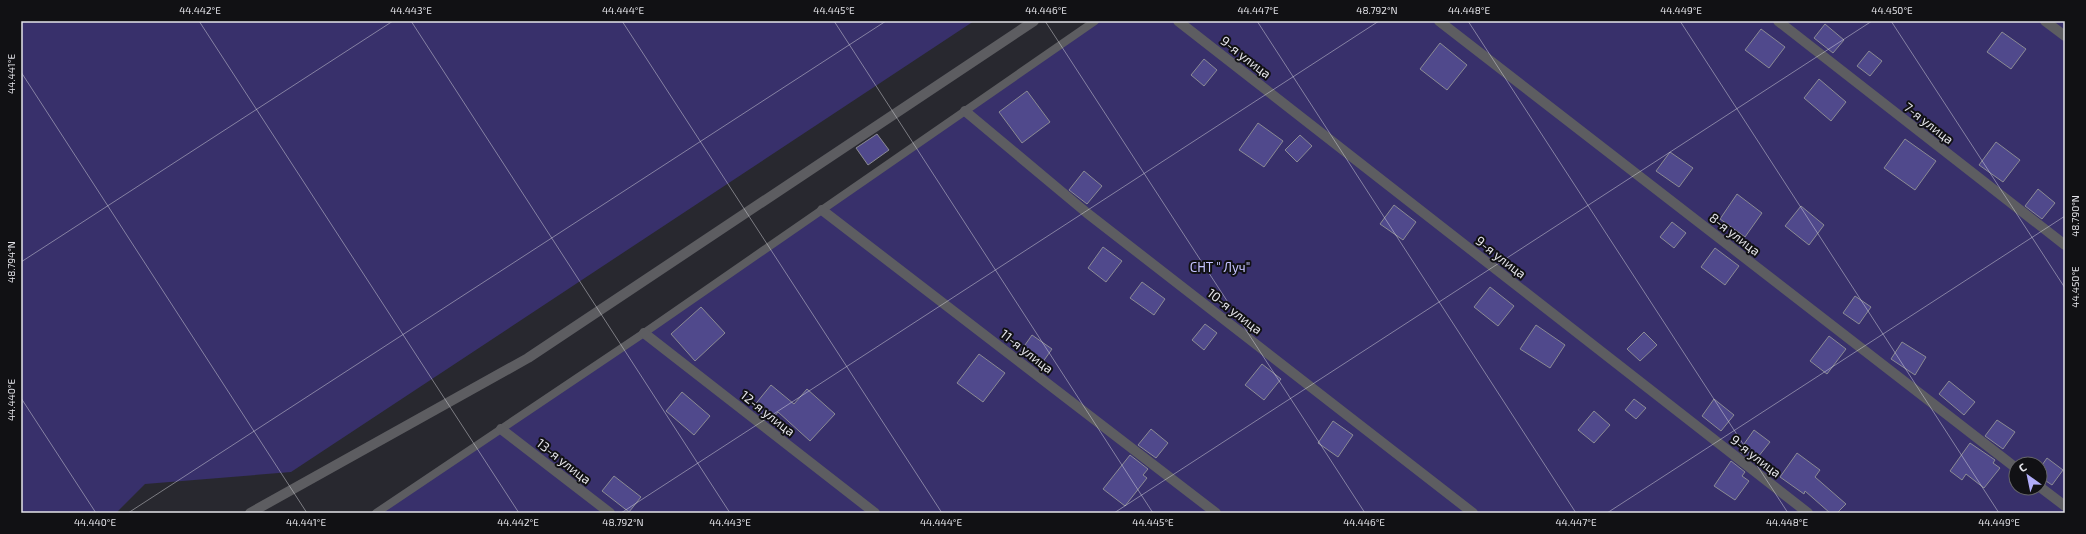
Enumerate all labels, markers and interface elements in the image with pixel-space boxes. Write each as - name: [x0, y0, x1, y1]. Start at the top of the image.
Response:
- text: 44.442°E: [179, 4, 221, 16]
- text: 44.443°E: [390, 4, 432, 16]
- text: 44.444°E: [602, 4, 644, 16]
- text: 44.445°E: [813, 4, 855, 16]
- text: 44.446°E: [1025, 4, 1067, 16]
- text: 44.447°E: [1237, 4, 1279, 16]
- text: 48.792°N: [1356, 4, 1398, 16]
- text: 44.448°E: [1448, 4, 1490, 16]
- text: 44.449°E: [1660, 4, 1702, 16]
- text: 44.450°E: [1871, 4, 1913, 16]
- street label: 9-я улица: [1218, 32, 1274, 82]
- text: 44.441°E: [5, 54, 17, 94]
- street label: 7-я улица: [1901, 99, 1957, 147]
- text: 48.790°N: [2069, 195, 2081, 237]
- street label: 8-я улица: [1706, 209, 1764, 259]
- street label: 9-я улица: [1473, 232, 1529, 282]
- text: 48.794°N: [5, 241, 17, 283]
- park label: СНТ " Луч": [1190, 259, 1250, 275]
- text: 44.450°E: [2069, 266, 2081, 308]
- street label: 10-я улица: [1204, 285, 1266, 337]
- street label: 11-я улица: [997, 325, 1057, 377]
- text: 44.440°E: [5, 379, 17, 421]
- street label: 12-я улица: [738, 387, 798, 439]
- street label: 9-я улица: [1728, 431, 1784, 481]
- street label: 13-я улица: [534, 435, 594, 487]
- north arrow: [2008, 456, 2048, 496]
- text: С: [2016, 460, 2029, 474]
- text: 44.440°E: [74, 516, 116, 528]
- text: 44.441°E: [286, 516, 326, 528]
- text: 44.442°E: [497, 516, 539, 528]
- text: 48.792°N: [602, 516, 644, 528]
- text: 44.443°E: [709, 516, 751, 528]
- text: 44.444°E: [920, 516, 962, 528]
- text: 44.445°E: [1132, 516, 1174, 528]
- text: 44.446°E: [1343, 516, 1385, 528]
- text: 44.447°E: [1555, 516, 1597, 528]
- text: 44.448°E: [1766, 516, 1808, 528]
- text: 44.449°E: [1978, 516, 2020, 528]

